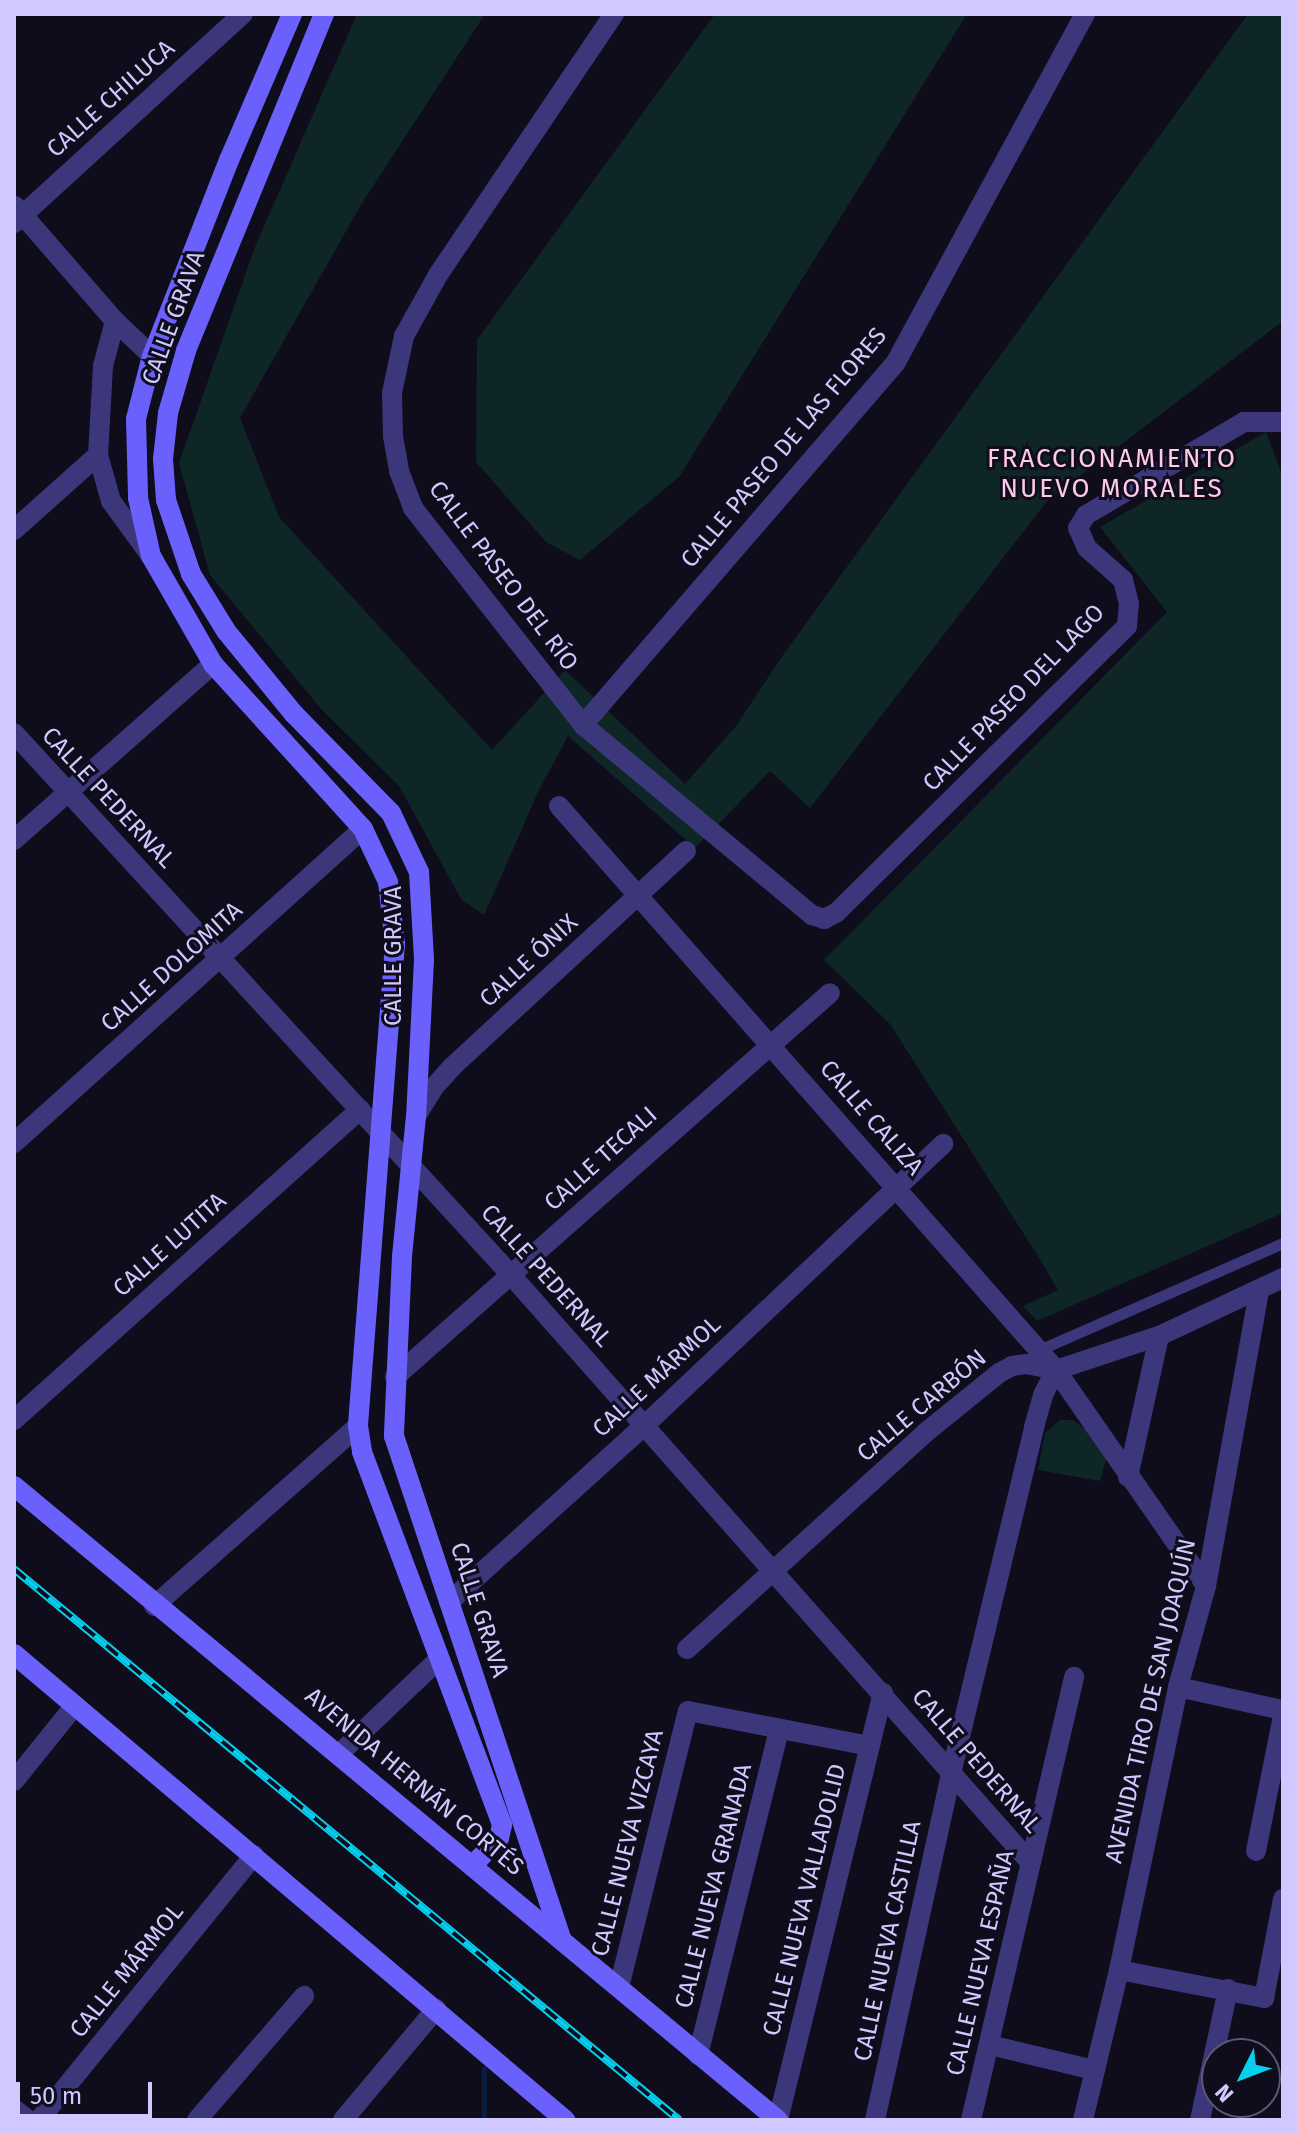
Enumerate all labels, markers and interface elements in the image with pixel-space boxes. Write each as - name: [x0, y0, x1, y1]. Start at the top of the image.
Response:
- street label: CALLE CHILUCA: [41, 34, 181, 164]
- street label: CALLE GRAVA: [137, 247, 211, 389]
- street label: CALLE PASEO DE LAS FLORES: [675, 322, 893, 574]
- district label: FRACCIONAMIENTO NUEVO MORALES: [987, 443, 1237, 504]
- street label: CALLE PASEO DEL RÍO: [422, 476, 584, 676]
- street label: CALLE PASEO DEL LAGO: [917, 598, 1111, 798]
- street label: CALLE PEDERNAL: [35, 722, 181, 874]
- street label: CALLE GRAVA: [380, 886, 408, 1026]
- street label: CALLE DOLOMITA: [95, 896, 249, 1038]
- street label: CALLE ÓNIX: [474, 908, 584, 1014]
- street label: CALLE CALIZA: [813, 1055, 929, 1181]
- street label: CALLE TECALI: [539, 1101, 663, 1217]
- street label: CALLE LUTITA: [108, 1187, 232, 1303]
- street label: CALLE PEDERNAL: [474, 1199, 618, 1353]
- street label: CALLE MÁRMOL: [587, 1310, 727, 1444]
- street label: CALLE CARBÓN: [852, 1344, 992, 1468]
- street label: AVENIDA TIRO DE SAN JOAQUÍN: [1100, 1536, 1202, 1866]
- street label: CALLE GRAVA: [444, 1539, 514, 1681]
- street label: AVENIDA HERNÁN CORTÉS: [299, 1682, 529, 1882]
- street label: CALLE PEDERNAL: [905, 1683, 1047, 1839]
- street label: CALLE NUEVA VIZCAYA: [586, 1727, 670, 1959]
- street label: CALLE NUEVA GRANADA: [670, 1761, 758, 2011]
- street label: CALLE NUEVA VALLADOLID: [757, 1761, 853, 2039]
- street label: CALLE NUEVA CASTILLA: [848, 1818, 928, 2064]
- street label: CALLE NUEVA ESPAÑA: [941, 1847, 1021, 2079]
- street label: CALLE MÁRMOL: [64, 1898, 190, 2044]
- north arrow: [1201, 2038, 1281, 2118]
- scale bar: [20, 2066, 156, 2116]
- text: N: [1209, 2079, 1239, 2108]
- text: 50 m: [30, 2082, 82, 2110]

